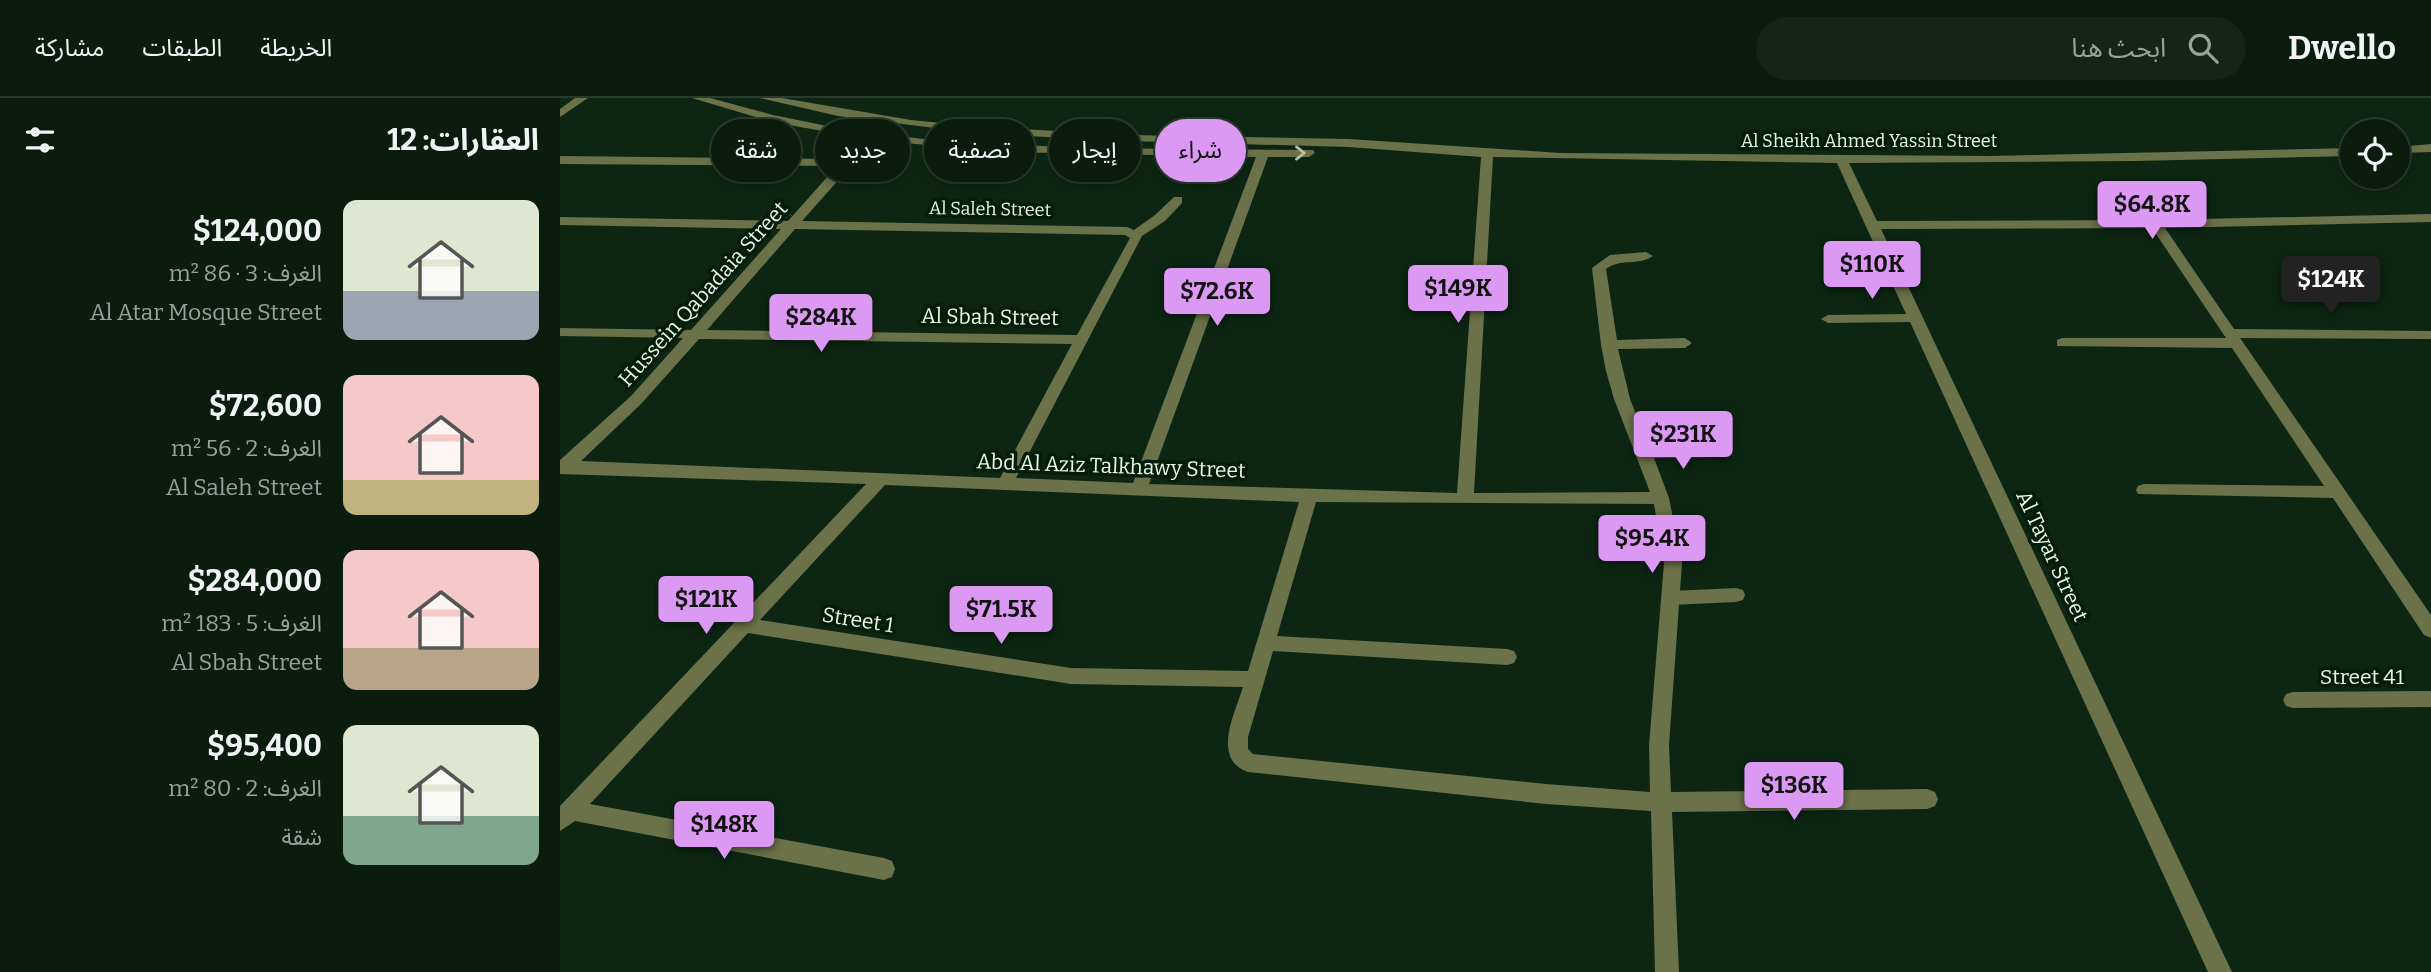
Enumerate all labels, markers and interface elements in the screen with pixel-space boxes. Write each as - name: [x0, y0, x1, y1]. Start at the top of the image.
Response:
- search box: [1756, 17, 2246, 80]
- text: Dwello: [2288, 28, 2396, 68]
- icon: search: [2184, 29, 2222, 67]
- text: ابحث هنا: [2071, 33, 2166, 64]
- text: مشاركة: [35, 34, 104, 62]
- text: الطبقات: [142, 34, 222, 62]
- text: الخريطة: [260, 34, 332, 62]
- chip: شقة: [711, 119, 801, 182]
- chip: جديد: [815, 119, 910, 182]
- chip: تصفية: [924, 119, 1035, 182]
- chip: إيجار: [1049, 119, 1141, 182]
- chip: شراء: [1155, 119, 1246, 182]
- map controls: [2340, 119, 2410, 189]
- button: locate: [2340, 119, 2410, 189]
- icon: filters: [21, 121, 59, 159]
- text: العقارات: 12: [387, 122, 539, 158]
- street label: Al Sheikh Ahmed Yassin Street: [1741, 130, 1998, 152]
- one-way arrow: [1296, 145, 1306, 161]
- pin: $64.8K: [2095, 181, 2209, 241]
- text: $64.8K: [2114, 190, 2190, 218]
- street label: Hussein Qabadaia Street: [613, 196, 793, 392]
- street label: Al Saleh Street: [929, 197, 1052, 221]
- text: $124,000: [193, 213, 322, 249]
- icon: home: [399, 228, 483, 312]
- pin: $110K: [1823, 242, 1921, 301]
- text: $110K: [1840, 250, 1904, 278]
- pin: $124K: [2282, 256, 2380, 316]
- text: الغرف: 3 · 86 m²: [169, 259, 322, 287]
- text: $124K: [2297, 265, 2365, 293]
- pin: $149K: [1409, 266, 1507, 325]
- pin: $72.6K: [1160, 268, 1274, 328]
- text: $149K: [1424, 274, 1492, 302]
- text: $72.6K: [1180, 277, 1254, 305]
- pin: $284K: [772, 294, 870, 354]
- text: Al Atar Mosque Street: [90, 298, 322, 326]
- text: $284K: [785, 303, 857, 331]
- street label: Al Sbah Street: [921, 303, 1059, 331]
- text: $72,600: [209, 388, 322, 424]
- icon: home: [399, 403, 483, 487]
- pin: $231K: [1634, 412, 1732, 471]
- text: $231K: [1650, 420, 1716, 448]
- text: الغرف: 2 · 56 m²: [171, 434, 322, 462]
- street label: Abd Al Aziz Talkhawy Street: [976, 448, 1246, 484]
- text: Al Saleh Street: [166, 473, 322, 501]
- street label: Al Tayar Street: [2010, 486, 2094, 626]
- pin: $95.4K: [1595, 516, 1709, 575]
- text: $95.4K: [1614, 524, 1690, 552]
- text: $284,000: [187, 563, 322, 599]
- pin: $121K: [657, 576, 755, 636]
- icon: home: [399, 578, 483, 662]
- text: $121K: [674, 585, 738, 613]
- pin: $71.5K: [944, 587, 1058, 646]
- text: $71.5K: [966, 595, 1036, 623]
- street label: Street 1: [820, 602, 896, 639]
- text: الغرف: 5 · 183 m²: [161, 609, 322, 637]
- text: Al Sbah Street: [171, 648, 322, 676]
- street label: Street 41: [2320, 664, 2405, 690]
- text: $95,400: [207, 728, 322, 764]
- icon: home: [399, 753, 483, 837]
- pin: $136K: [1745, 762, 1843, 822]
- text: $136K: [1760, 771, 1828, 799]
- text: الغرف: 2 · 80 m²: [168, 774, 322, 802]
- pin: $148K: [675, 802, 773, 861]
- text: $148K: [690, 810, 758, 838]
- text: شقة: [281, 823, 322, 851]

